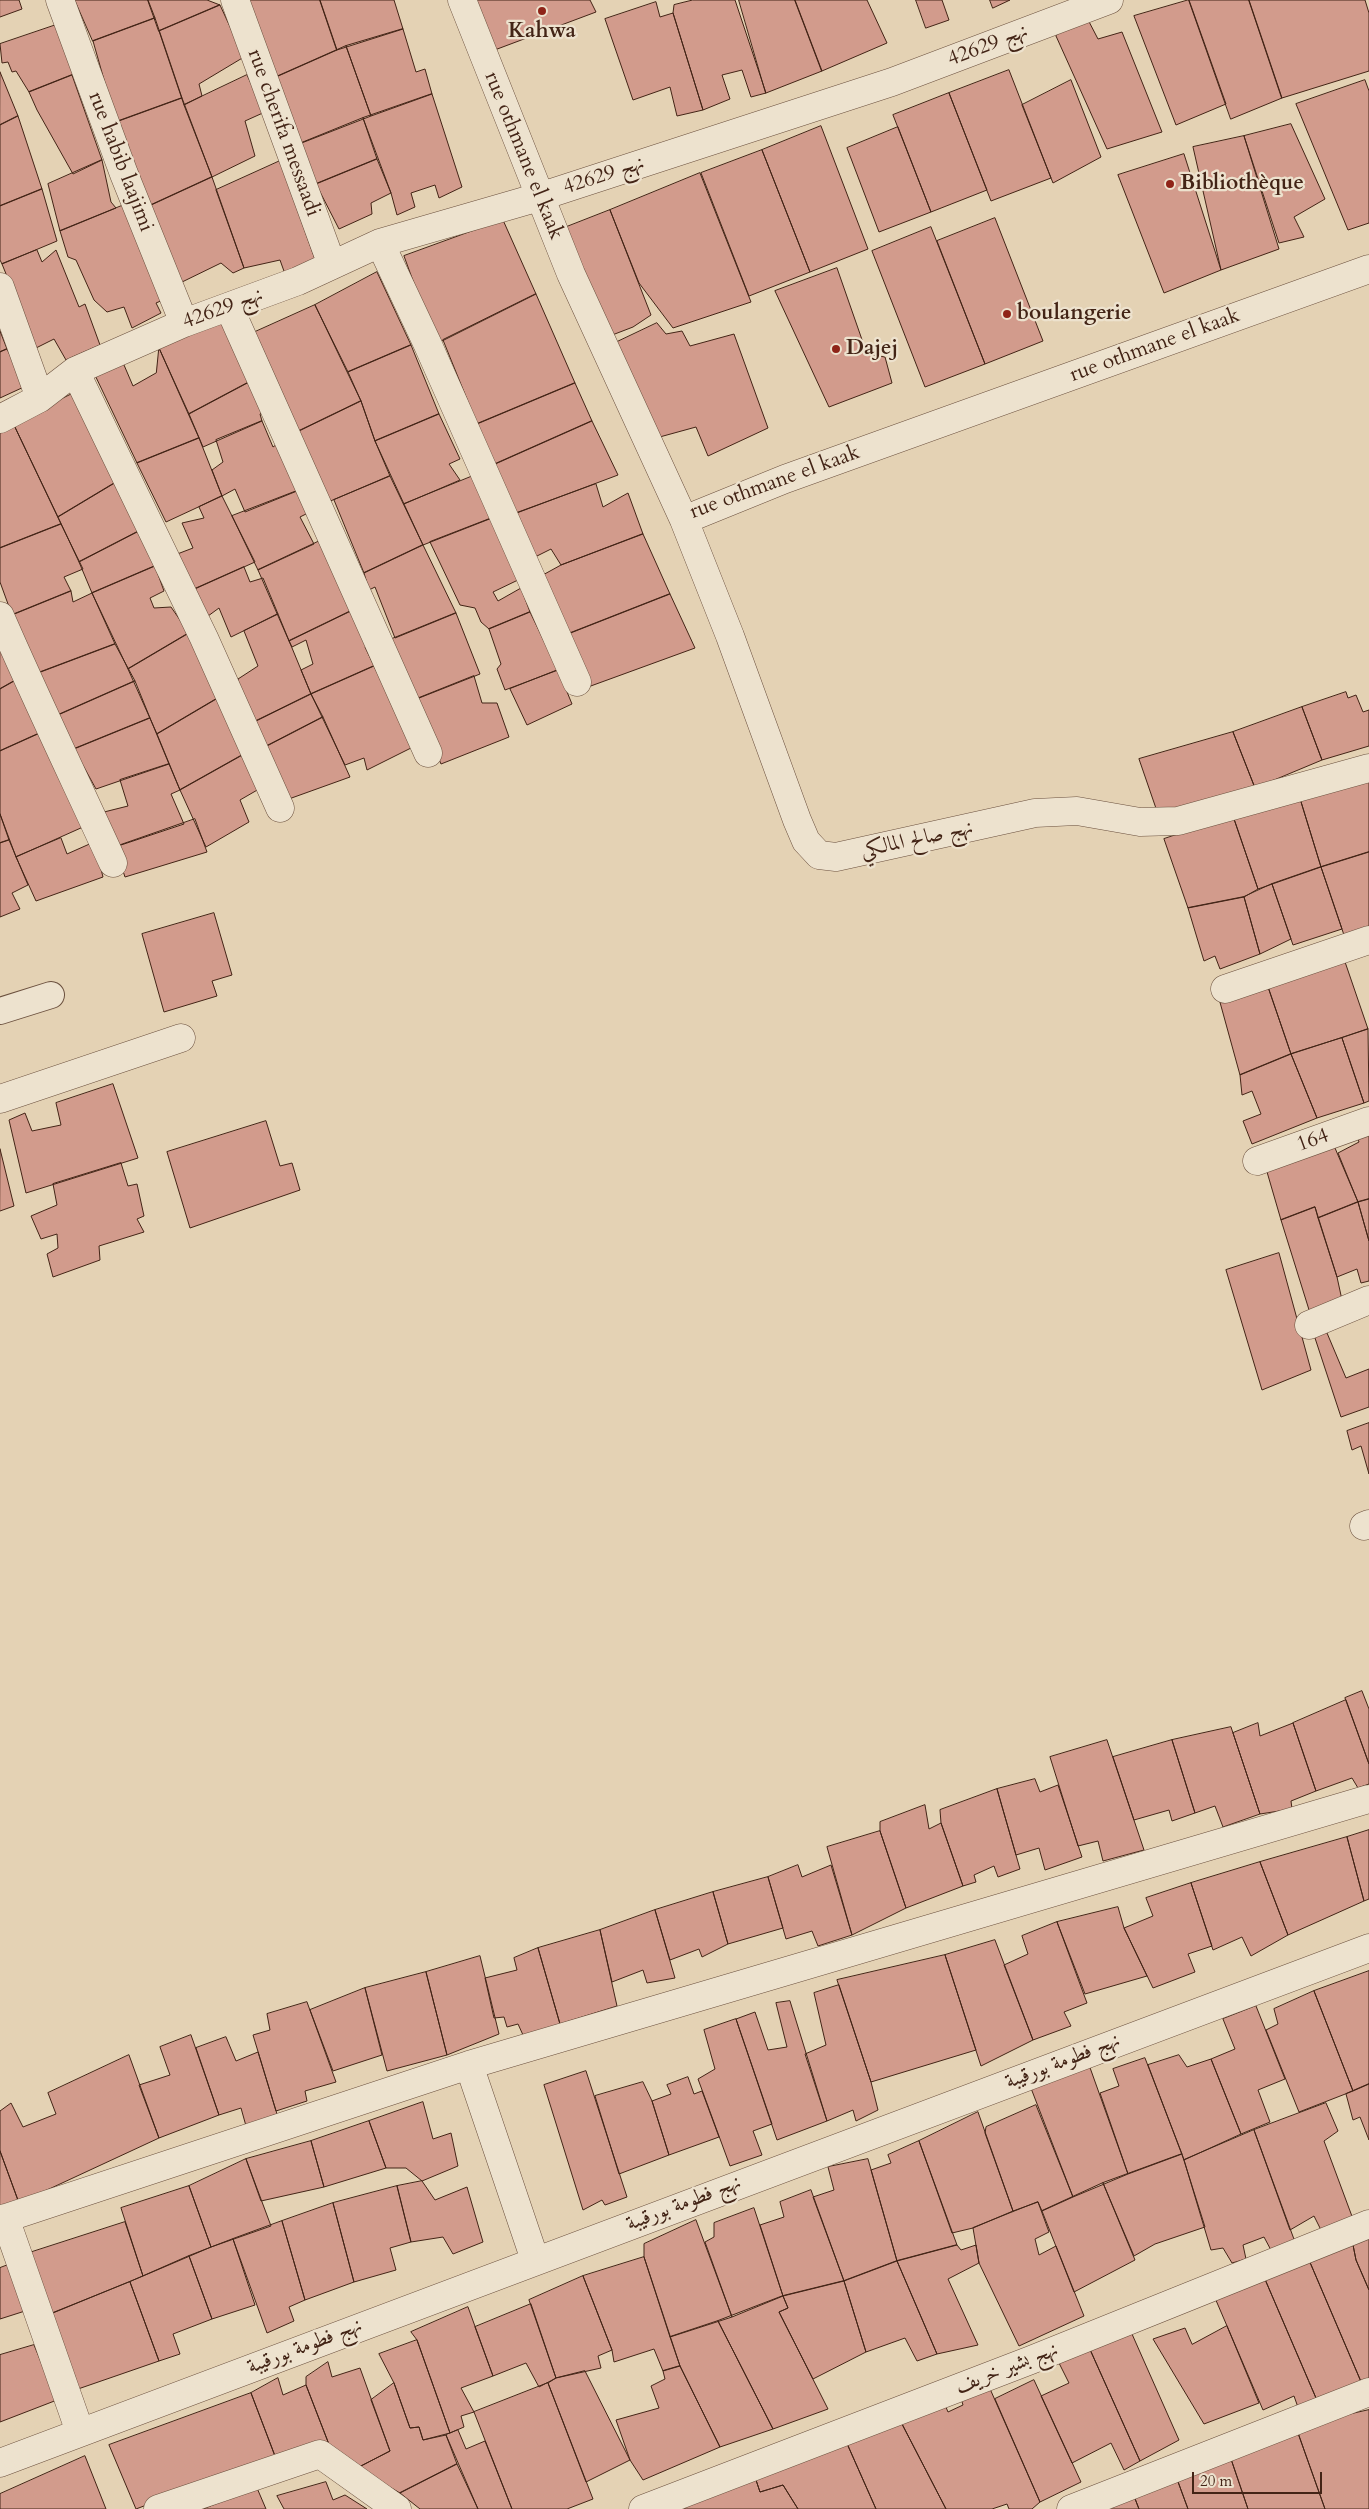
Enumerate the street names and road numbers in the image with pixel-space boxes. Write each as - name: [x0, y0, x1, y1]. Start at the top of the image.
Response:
- street label: نهج 42629: [944, 19, 1032, 73]
- street label: rue cherifa messaadi: [241, 46, 325, 220]
- street label: rue othmane el kaak: [478, 68, 568, 244]
- street label: rue habib laajimi: [82, 88, 158, 236]
- street label: نهج 42629: [560, 151, 648, 201]
- street label: نهج 42629: [179, 283, 267, 335]
- street label: rue othmane el kaak: [1067, 304, 1243, 388]
- street label: rue othmane el kaak: [687, 441, 863, 525]
- street label: نهج صالح المالكي: [858, 816, 976, 864]
- street label: 164: [1294, 1124, 1332, 1158]
- street label: نهج فطومة بورقيبة: [1002, 2029, 1124, 2095]
- street label: نهج فطومة بورقيبة: [623, 2171, 745, 2237]
- street label: نهج فطومة بورقيبة: [244, 2314, 366, 2380]
- street label: نهج بشير خريف: [952, 2338, 1062, 2400]

